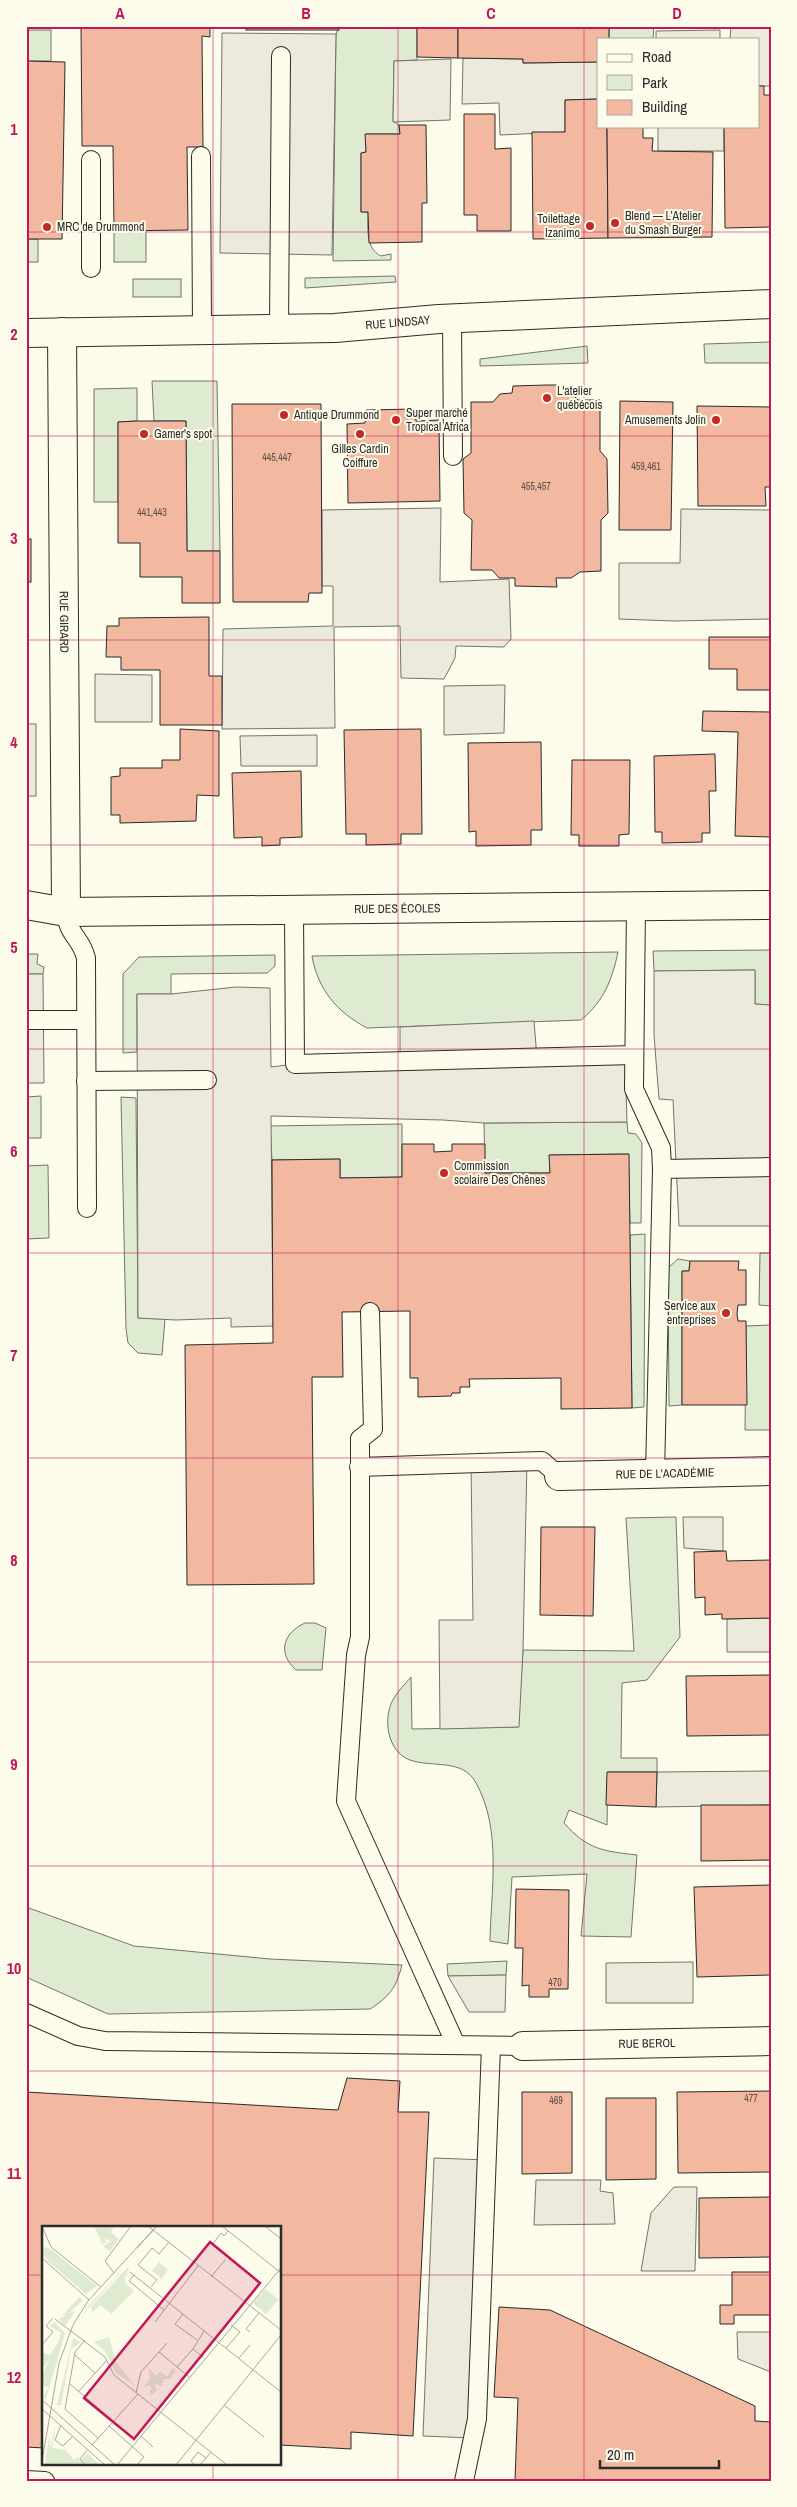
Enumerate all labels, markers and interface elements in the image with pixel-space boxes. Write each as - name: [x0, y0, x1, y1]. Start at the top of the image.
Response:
- text: A: [115, 2, 125, 24]
- text: B: [301, 2, 311, 24]
- text: C: [486, 2, 496, 24]
- text: D: [672, 2, 682, 24]
- legend: [597, 38, 760, 128]
- text: Road: [642, 46, 671, 67]
- text: Park: [642, 72, 668, 93]
- text: Building: [642, 96, 687, 117]
- text: 1: [10, 118, 18, 140]
- place label: Blend — L’Atelier du Smash Burger: [625, 208, 702, 238]
- place label: Toilettage Izanimo: [537, 211, 580, 241]
- marker: Blend — L’Atelier du Smash Burger: [609, 217, 621, 229]
- place label: MRC de Drummond: [57, 219, 144, 235]
- marker: Toilettage Izanimo: [584, 220, 596, 232]
- marker: MRC de Drummond: [41, 221, 53, 233]
- street label: RUE LINDSAY: [365, 312, 431, 333]
- text: 2: [10, 323, 18, 345]
- place label: L'atelier québécois: [557, 383, 602, 413]
- marker: L'atelier québécois: [541, 392, 553, 404]
- place label: Super marché Tropical Africa: [406, 405, 470, 435]
- place label: Antique Drummond: [293, 407, 379, 423]
- marker: Antique Drummond: [278, 409, 290, 421]
- place label: Amusements Jolin: [624, 412, 706, 428]
- marker: Super marché Tropical Africa: [390, 414, 402, 426]
- marker: Amusements Jolin: [710, 414, 722, 426]
- place label: Gamer's spot: [154, 426, 212, 442]
- marker: Gamer's spot: [138, 428, 150, 440]
- marker: Gilles Cardin Coiffure: [354, 428, 366, 440]
- place label: Gilles Cardin Coiffure: [331, 441, 389, 471]
- house number: 445,447: [262, 451, 292, 464]
- house number: 459,461: [631, 460, 661, 473]
- house number: 455,457: [521, 480, 551, 493]
- house number: 441,443: [137, 506, 167, 519]
- text: 3: [10, 527, 18, 549]
- street label: RUE GIRARD: [56, 591, 72, 653]
- text: 4: [10, 731, 18, 753]
- street label: RUE DES ÉCOLES: [354, 900, 441, 917]
- text: 5: [10, 936, 18, 958]
- text: 6: [10, 1140, 18, 1162]
- place label: Commission scolaire Des Chênes: [454, 1158, 545, 1188]
- marker: Commission scolaire Des Chênes: [438, 1167, 450, 1179]
- place label: Service aux entreprises: [664, 1298, 716, 1328]
- marker: Service aux entreprises: [720, 1307, 732, 1319]
- text: 7: [10, 1344, 18, 1366]
- street label: RUE DE L'ACADÉMIE: [615, 1464, 715, 1483]
- text: 8: [10, 1549, 18, 1571]
- text: 9: [10, 1753, 18, 1775]
- text: 10: [7, 1957, 21, 1979]
- house number: 470: [548, 1976, 562, 1989]
- street label: RUE BEROL: [618, 2035, 676, 2052]
- house number: 477: [744, 2092, 758, 2105]
- house number: 469: [549, 2094, 563, 2107]
- text: 11: [7, 2162, 22, 2184]
- inset map: [42, 2226, 281, 2464]
- text: 12: [7, 2366, 21, 2388]
- scale bar: [600, 2437, 718, 2469]
- text: 20 m: [607, 2444, 634, 2465]

